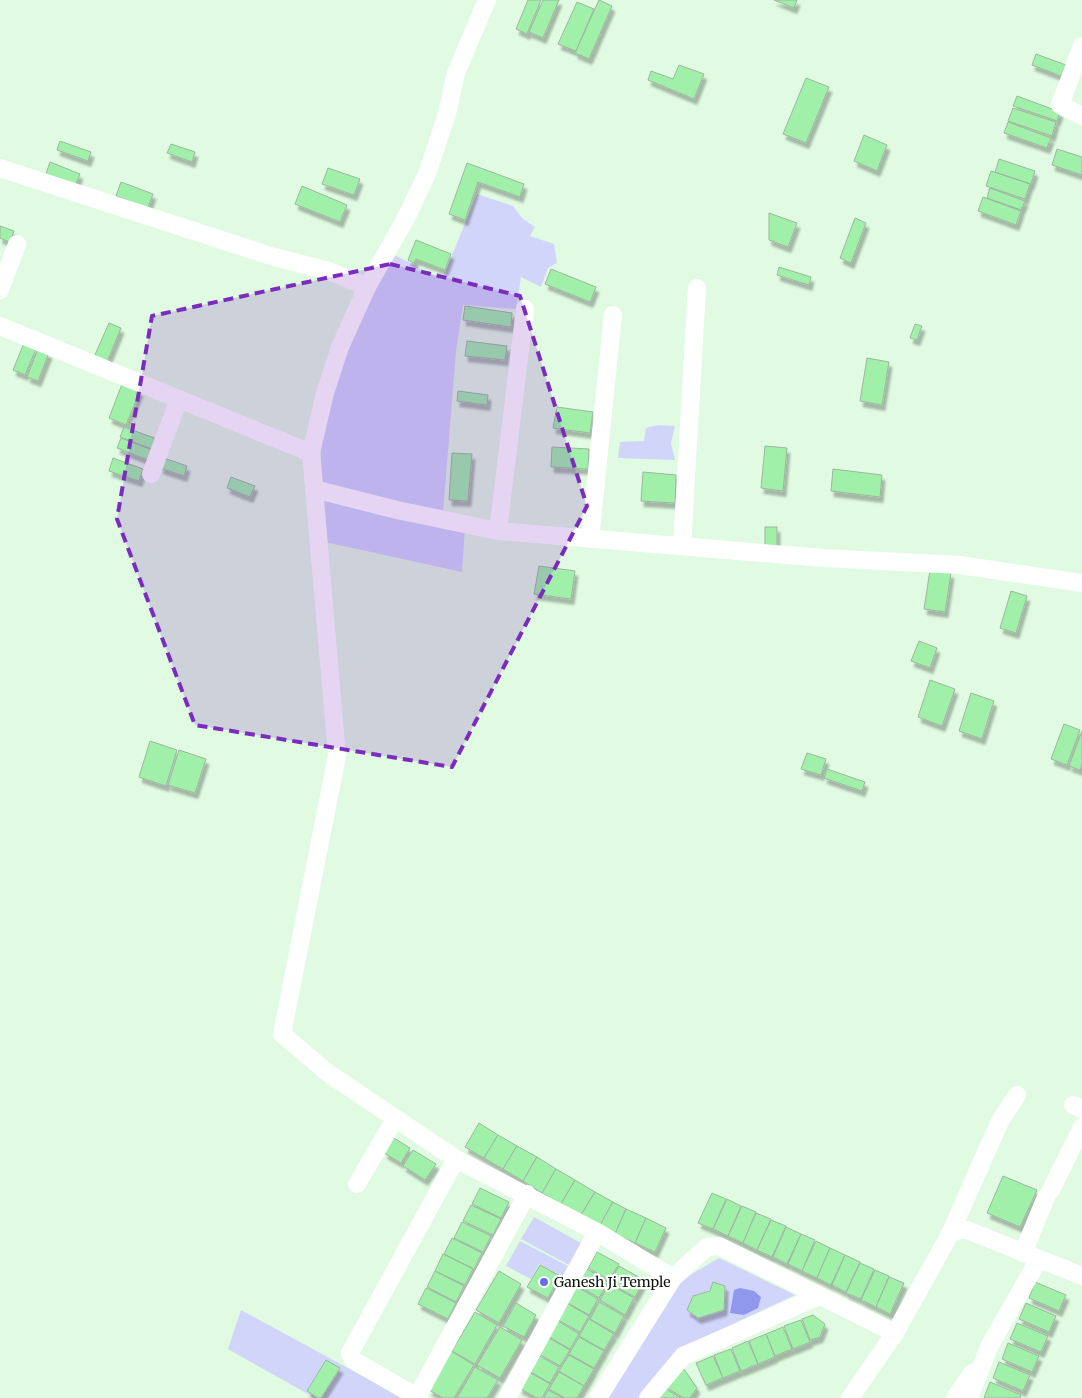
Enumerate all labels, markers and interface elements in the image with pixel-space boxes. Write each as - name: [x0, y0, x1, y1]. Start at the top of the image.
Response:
- place label: Ganesh Ji Temple: [554, 1273, 671, 1291]
- marker: Ganesh Ji Temple: [538, 1276, 550, 1288]

